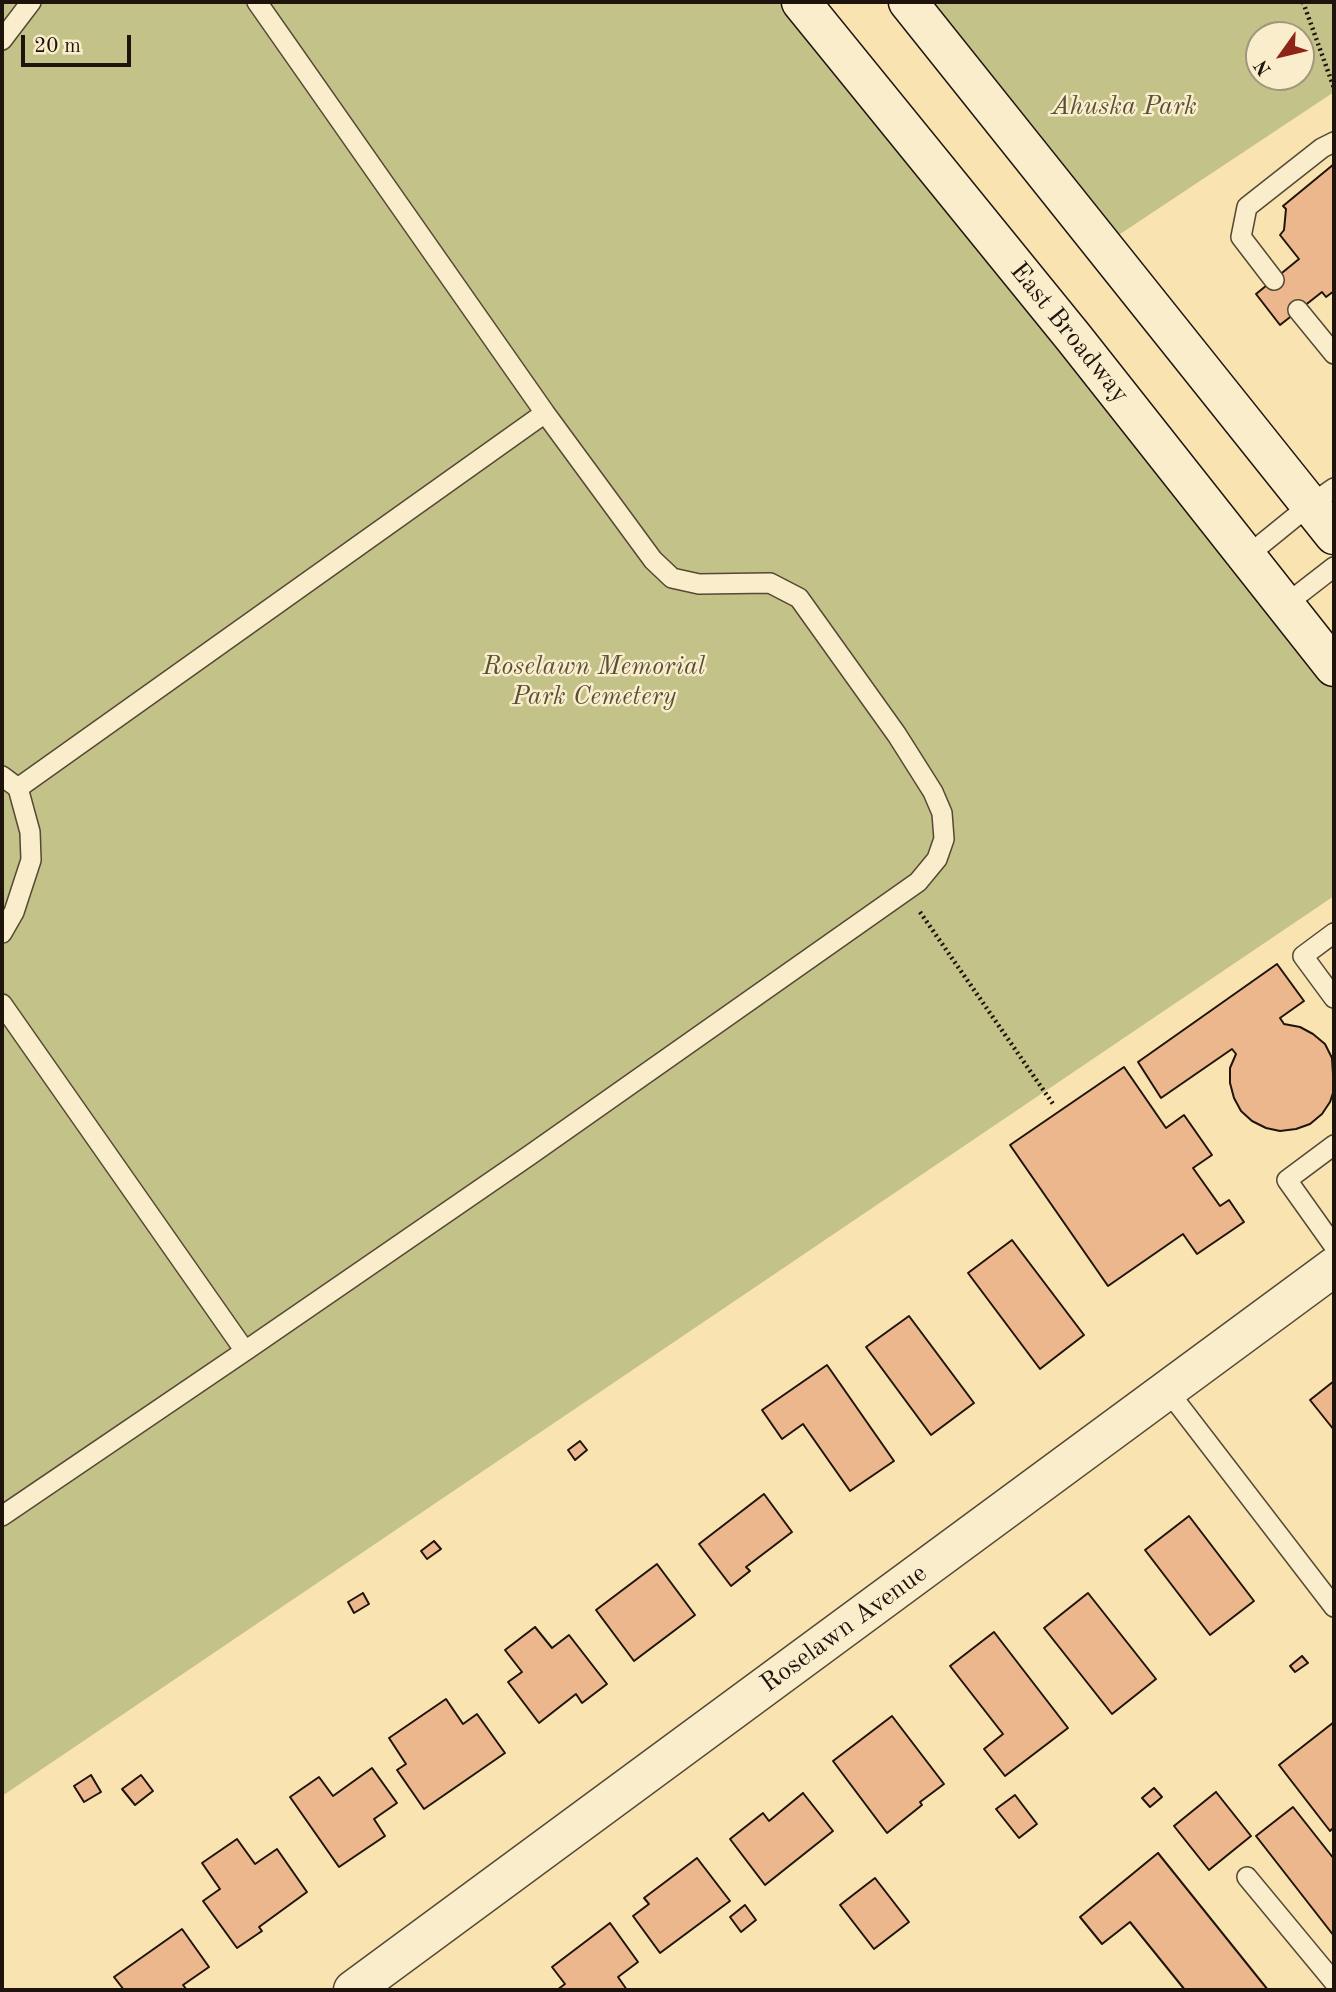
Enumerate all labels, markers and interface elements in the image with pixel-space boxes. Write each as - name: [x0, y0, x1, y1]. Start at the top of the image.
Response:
- scale bar: [24, 21, 135, 65]
- north arrow: [1245, 21, 1315, 91]
- text: 20 m: [34, 36, 81, 57]
- text: N: [1252, 56, 1276, 78]
- park label: Ahuska Park: [1051, 91, 1197, 123]
- street label: East Broadway: [1003, 256, 1135, 410]
- park label: Roselawn Memorial Park Cemetery: [483, 651, 705, 712]
- street label: Roselawn Avenue: [755, 1558, 933, 1700]

